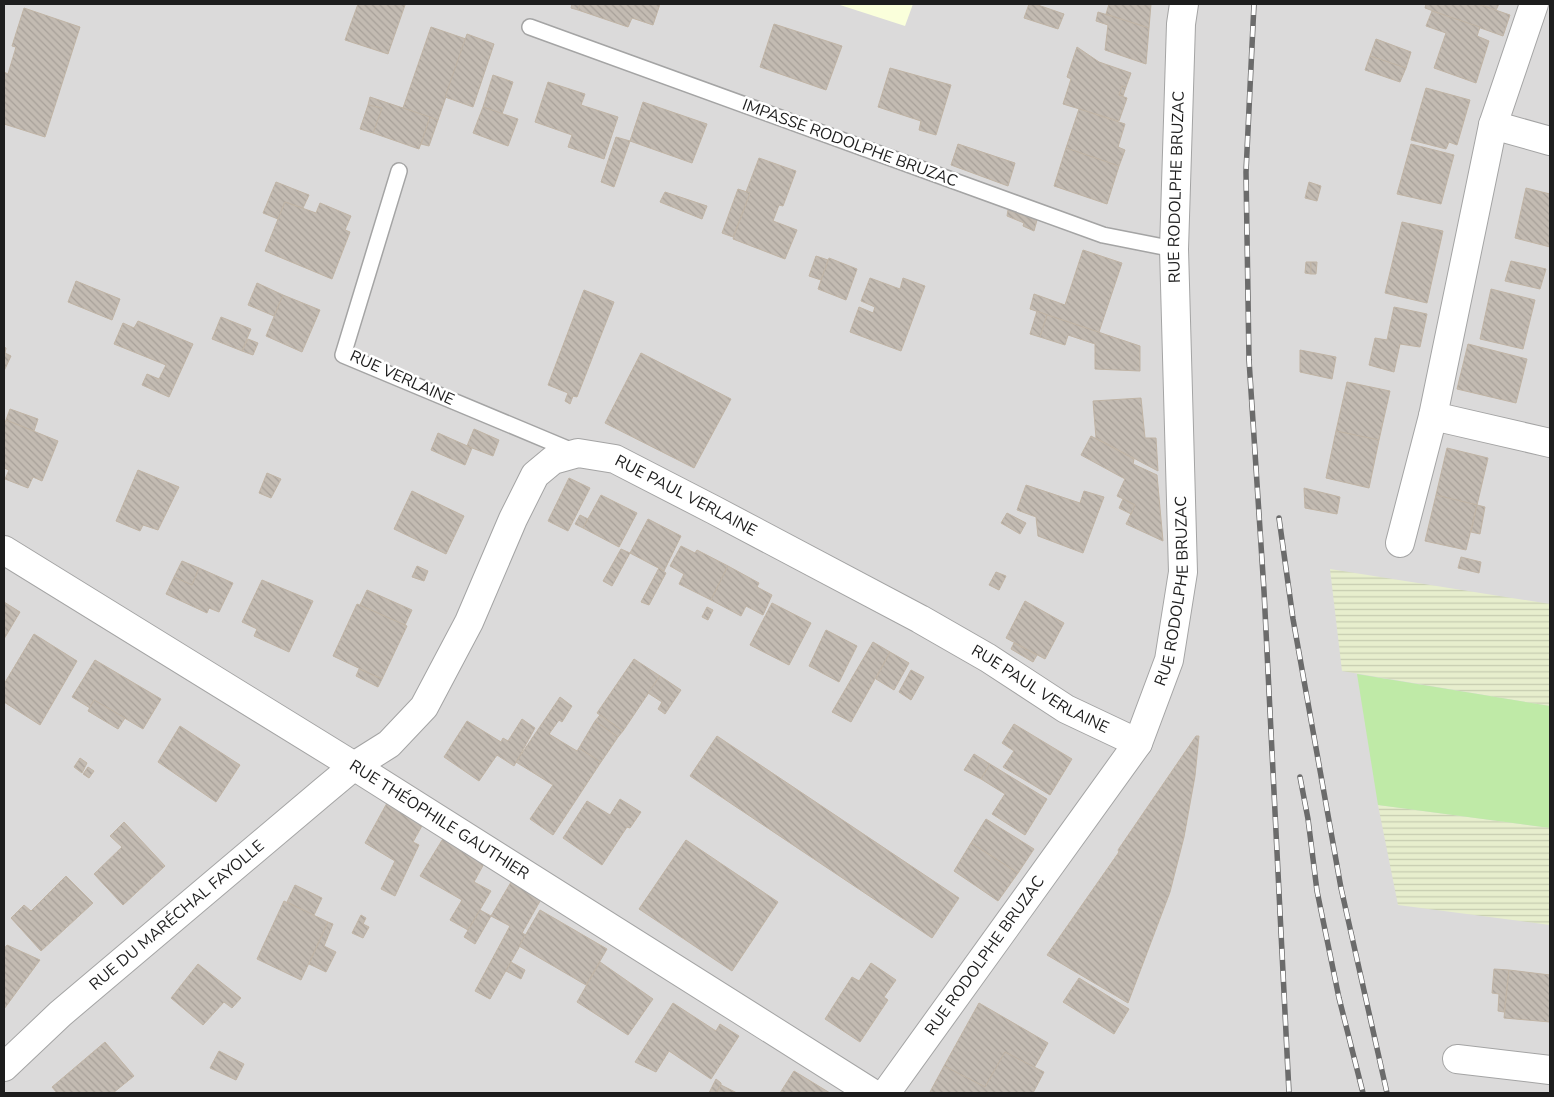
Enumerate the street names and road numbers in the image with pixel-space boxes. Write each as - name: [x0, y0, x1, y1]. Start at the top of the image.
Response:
- street label: RUE RODOLPHE BRUZAC: [1163, 91, 1190, 283]
- street label: IMPASSE RODOLPHE BRUZAC: [739, 94, 961, 192]
- street label: RUE VERLAINE: [346, 345, 458, 411]
- street label: RUE PAUL VERLAINE: [611, 450, 761, 542]
- street label: RUE RODOLPHE BRUZAC: [1149, 495, 1194, 689]
- street label: RUE PAUL VERLAINE: [967, 640, 1113, 739]
- street label: RUE THÉOPHILE GAUTHIER: [345, 755, 534, 885]
- street label: RUE DU MARÉCHAL FAYOLLE: [85, 835, 269, 996]
- street label: RUE RODOLPHE BRUZAC: [920, 871, 1050, 1040]

